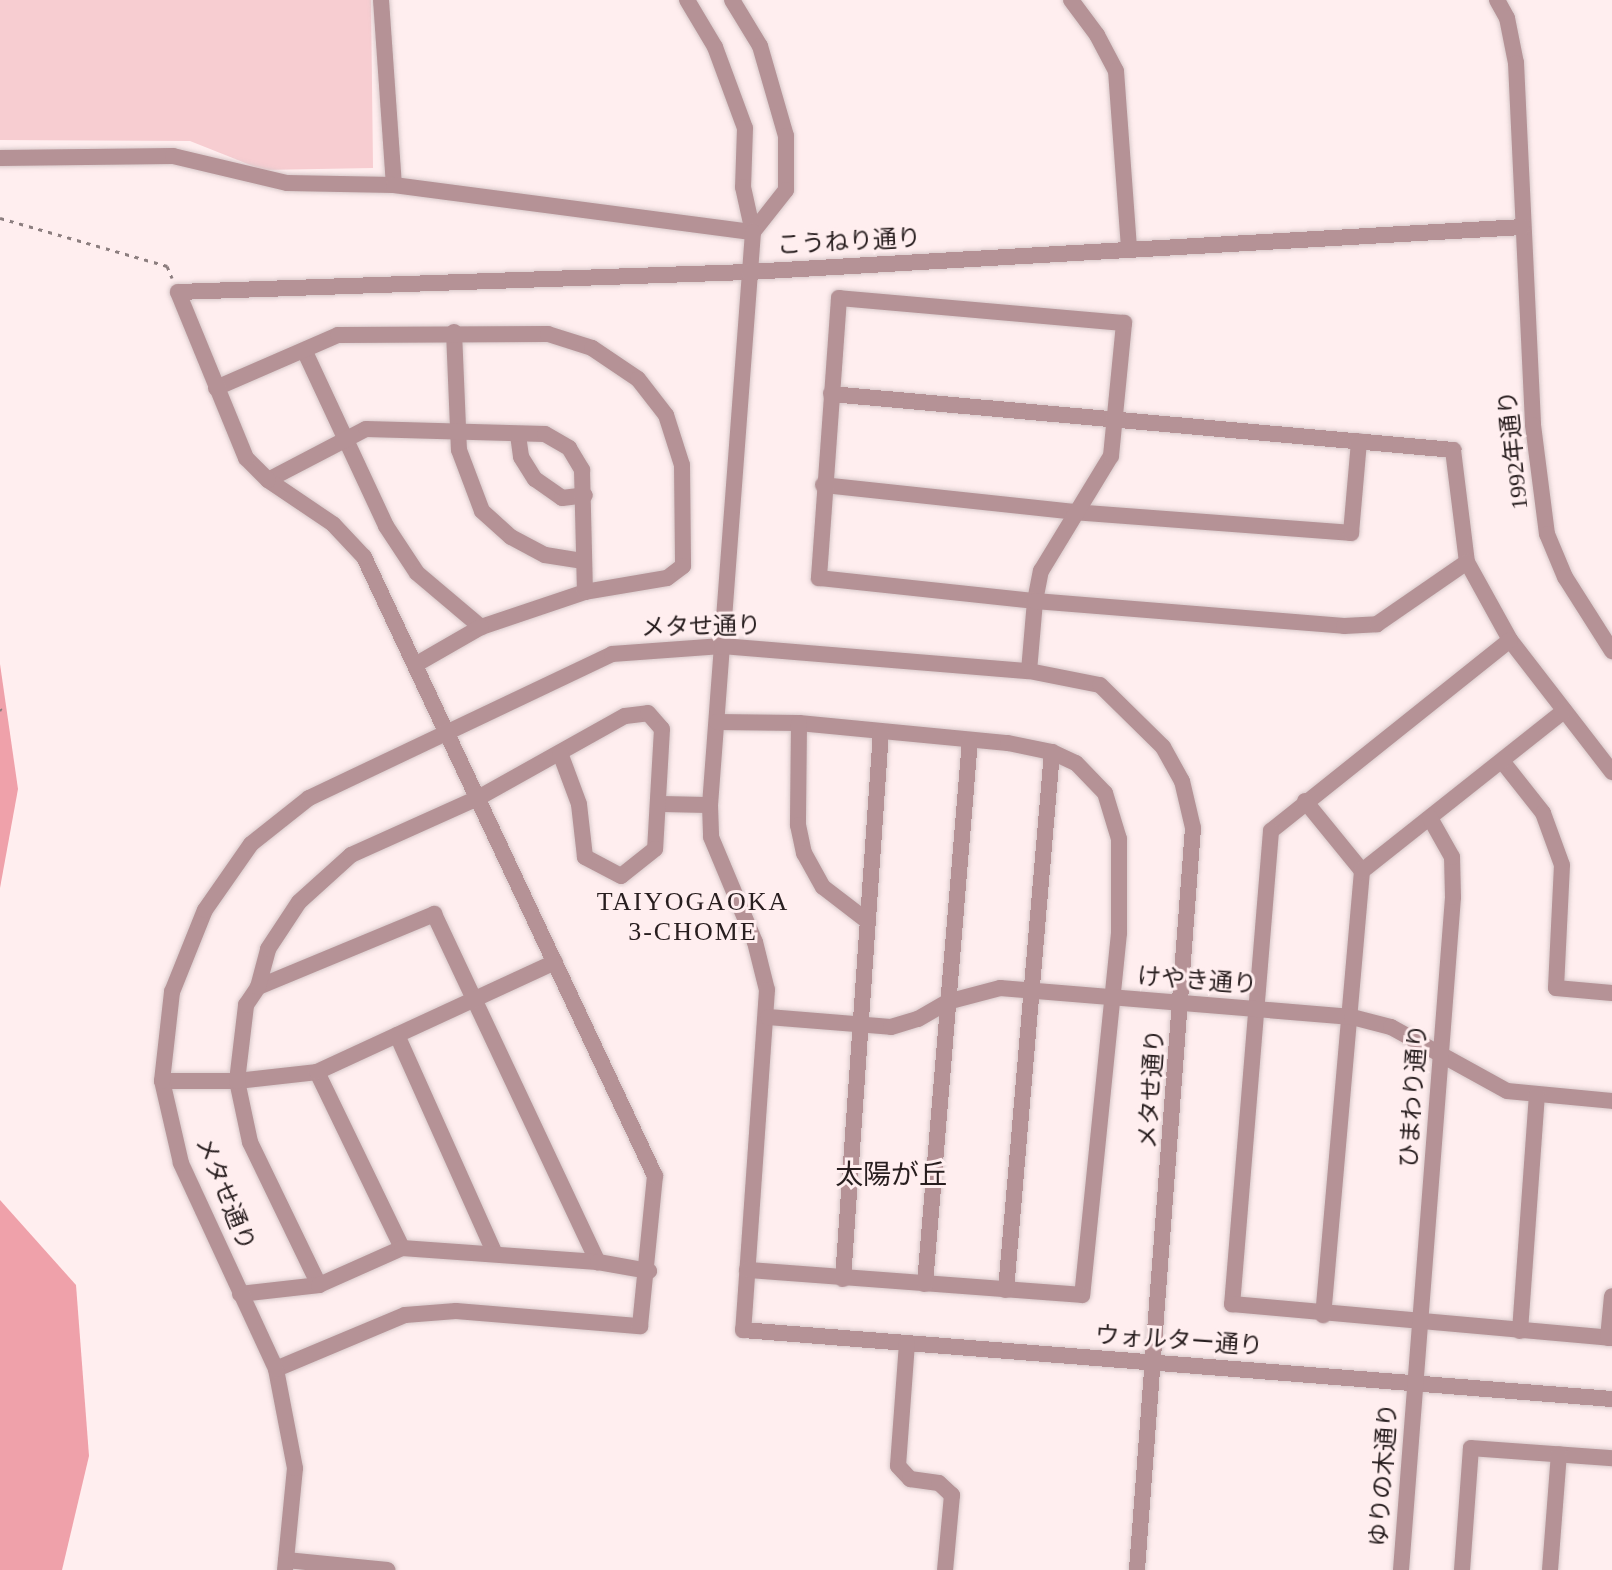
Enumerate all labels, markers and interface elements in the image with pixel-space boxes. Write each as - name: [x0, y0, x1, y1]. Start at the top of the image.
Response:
- street label: こうねり通り: [776, 224, 922, 260]
- street label: 1992年通り: [1493, 389, 1535, 511]
- street label: メタせ通り: [641, 612, 761, 642]
- district label: TAIYOGAOKA 3-CHOME: [597, 886, 789, 948]
- street label: けやき通り: [1136, 962, 1258, 1000]
- street label: ひまわり通り: [1395, 1023, 1433, 1169]
- street label: メタせ通り: [1133, 1028, 1171, 1150]
- street label: メタせ通り: [189, 1133, 261, 1255]
- district label: 太陽が丘: [835, 1158, 947, 1192]
- street label: ウォルター通り: [1094, 1321, 1264, 1361]
- street label: ゆりの木通り: [1365, 1402, 1403, 1548]

